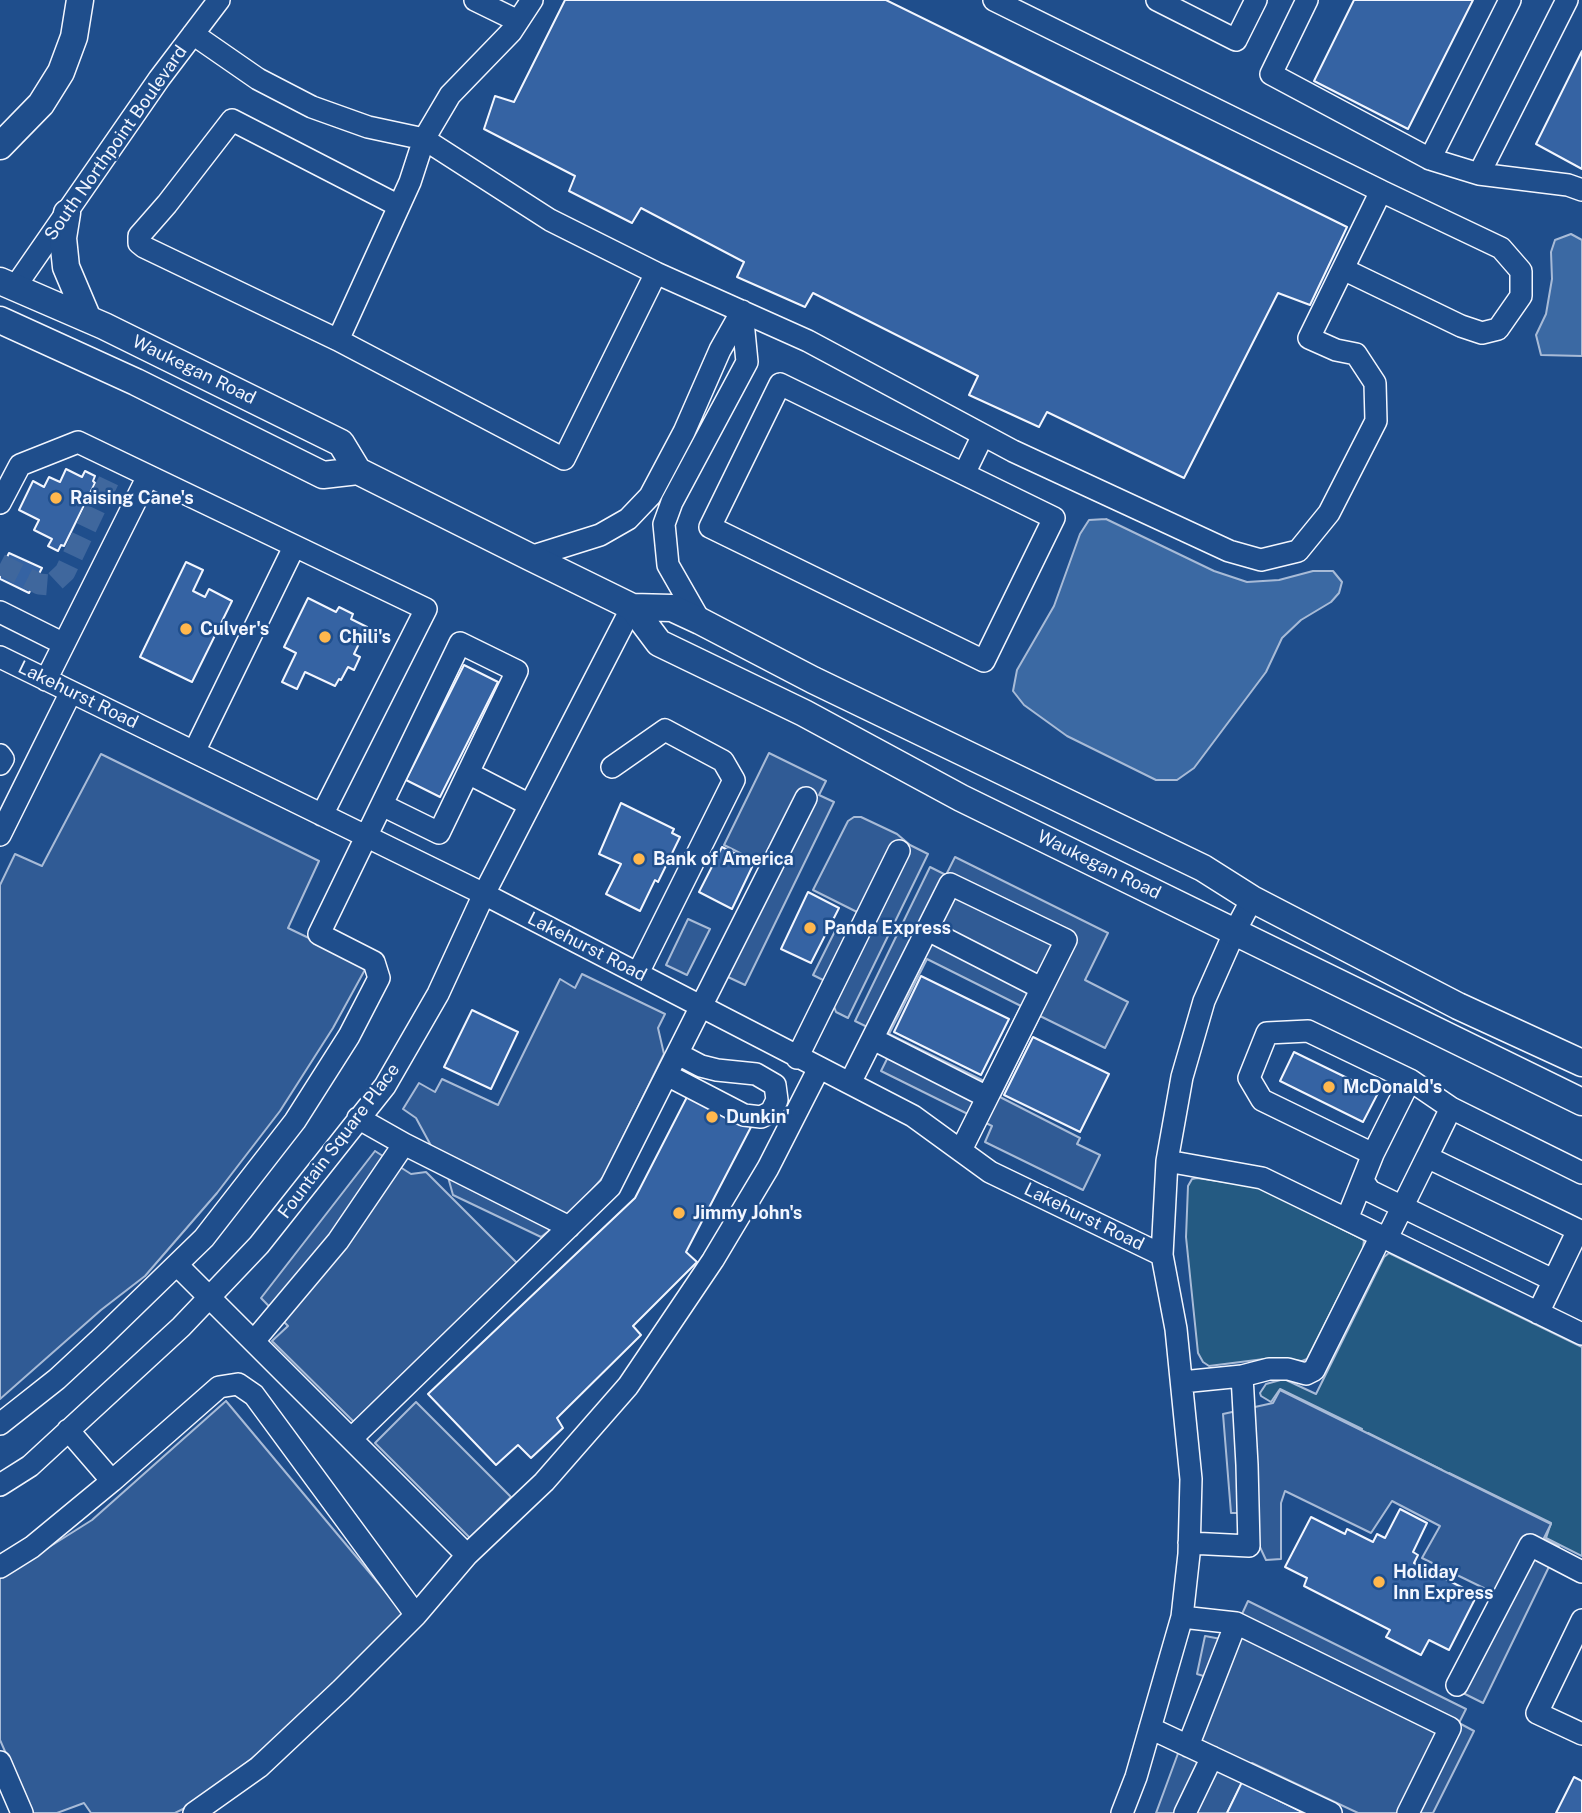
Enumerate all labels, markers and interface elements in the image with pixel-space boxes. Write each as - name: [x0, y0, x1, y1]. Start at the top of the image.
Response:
- street label: South Northpoint Boulevard: [40, 41, 192, 245]
- street label: Waukegan Road: [129, 331, 259, 409]
- place label: Raising Cane's: [70, 487, 194, 509]
- marker: Raising Cane's: [48, 490, 64, 506]
- place label: Culver's: [200, 618, 269, 640]
- marker: Culver's: [178, 621, 194, 637]
- place label: Chili's: [339, 626, 391, 648]
- marker: Chili's: [317, 629, 333, 645]
- street label: Lakehurst Road: [15, 657, 141, 733]
- street label: Waukegan Road: [1034, 826, 1164, 904]
- place label: Bank of America: [653, 848, 794, 870]
- marker: Bank of America: [631, 851, 647, 867]
- street label: Lakehurst Road: [524, 908, 650, 986]
- place label: Panda Express: [824, 917, 951, 939]
- marker: Panda Express: [802, 920, 818, 936]
- street label: Fountain Square Place: [274, 1059, 404, 1223]
- place label: McDonald's: [1343, 1076, 1442, 1098]
- marker: McDonald's: [1321, 1079, 1337, 1095]
- place label: Dunkin': [726, 1106, 790, 1128]
- marker: Dunkin': [704, 1109, 720, 1125]
- street label: Lakehurst Road: [1021, 1179, 1147, 1255]
- place label: Jimmy John's: [693, 1202, 802, 1224]
- marker: Jimmy John's: [671, 1205, 687, 1221]
- place label: Holiday Inn Express: [1393, 1561, 1493, 1604]
- marker: Holiday Inn Express: [1371, 1574, 1387, 1590]

